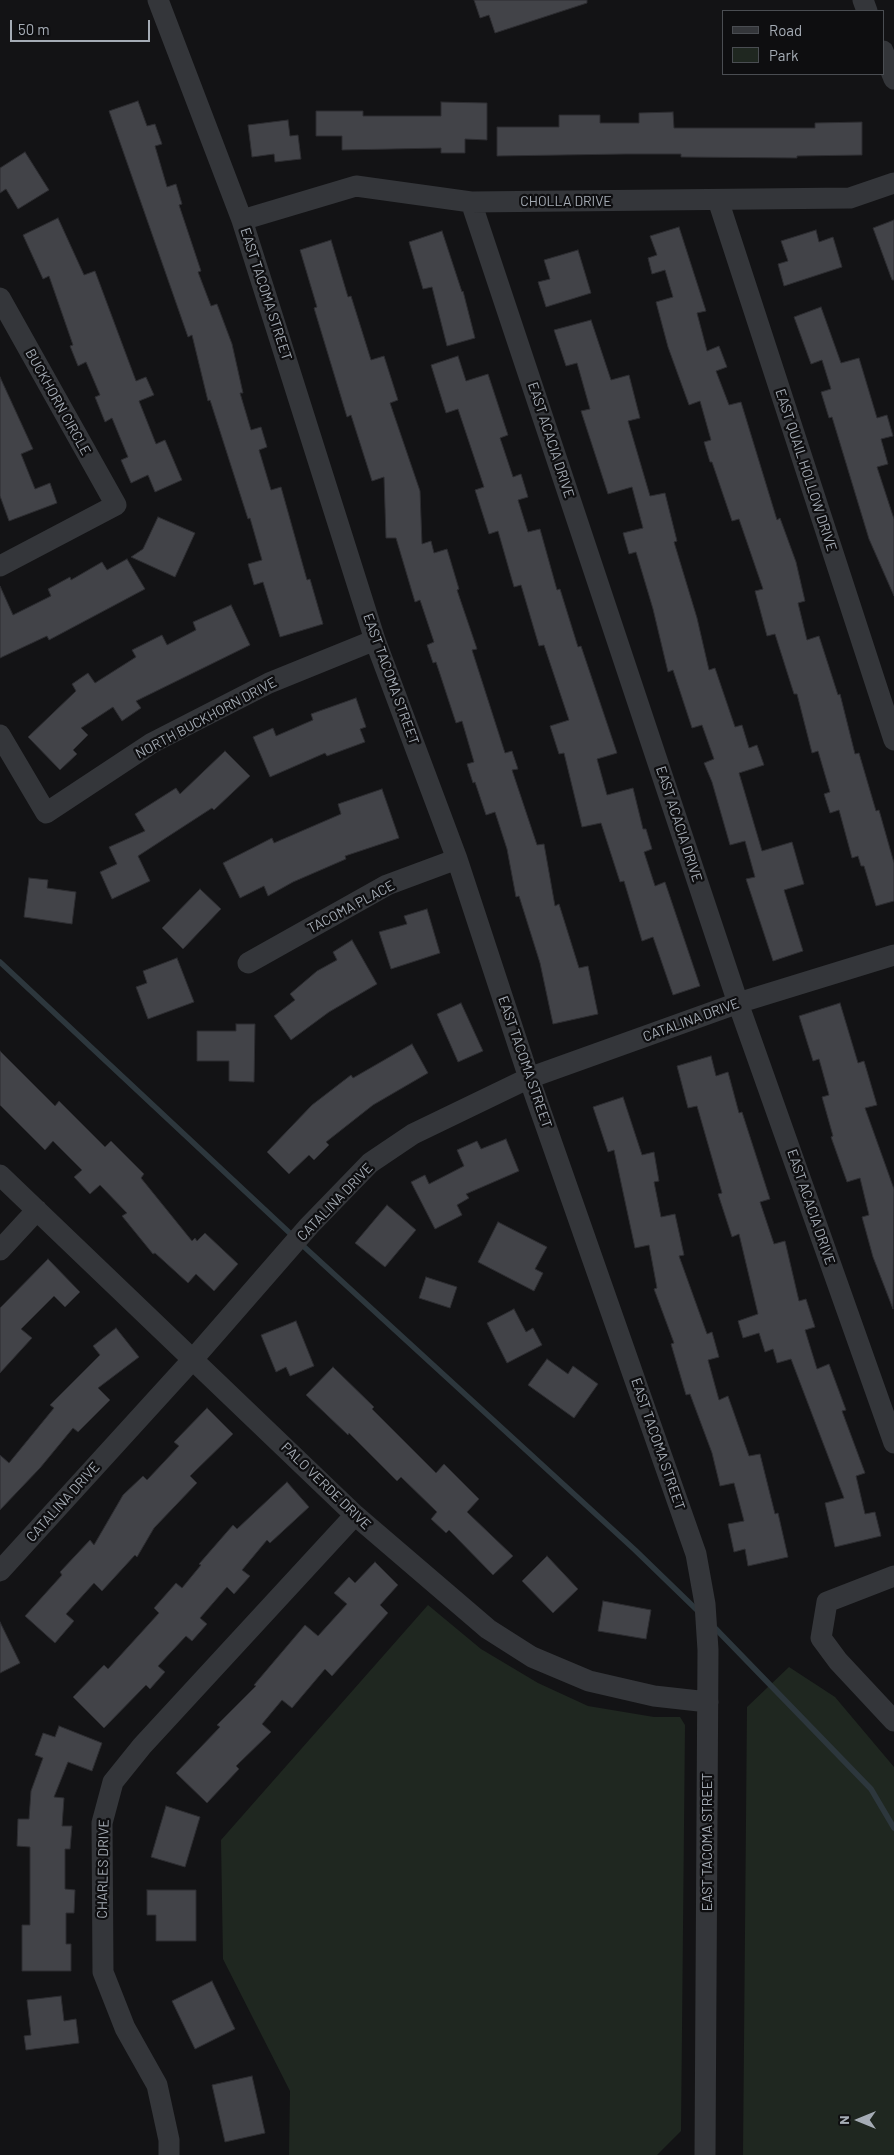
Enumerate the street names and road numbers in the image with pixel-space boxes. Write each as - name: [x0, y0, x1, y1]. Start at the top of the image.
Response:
- street label: CHOLLA DRIVE: [520, 193, 612, 209]
- street label: EAST TACOMA STREET: [237, 226, 295, 362]
- street label: BUCKHORN CIRCLE: [22, 346, 94, 458]
- street label: EAST ACACIA DRIVE: [524, 380, 578, 500]
- street label: EAST QUAIL HOLLOW DRIVE: [772, 387, 840, 553]
- street label: EAST TACOMA STREET: [359, 611, 423, 747]
- street label: NORTH BUCKHORN DRIVE: [133, 674, 279, 762]
- street label: EAST ACACIA DRIVE: [652, 764, 706, 884]
- street label: TACOMA PLACE: [305, 877, 397, 937]
- street label: EAST TACOMA STREET: [495, 994, 555, 1130]
- street label: CATALINA DRIVE: [640, 995, 742, 1045]
- street label: EAST ACACIA DRIVE: [783, 1147, 839, 1267]
- street label: CATALINA DRIVE: [294, 1160, 376, 1244]
- street label: EAST TACOMA STREET: [628, 1376, 688, 1512]
- street label: PALO VERDE DRIVE: [278, 1439, 374, 1533]
- street label: CATALINA DRIVE: [23, 1459, 103, 1545]
- street label: EAST TACOMA STREET: [699, 1773, 715, 1911]
- street label: CHARLES DRIVE: [94, 1819, 112, 1919]

